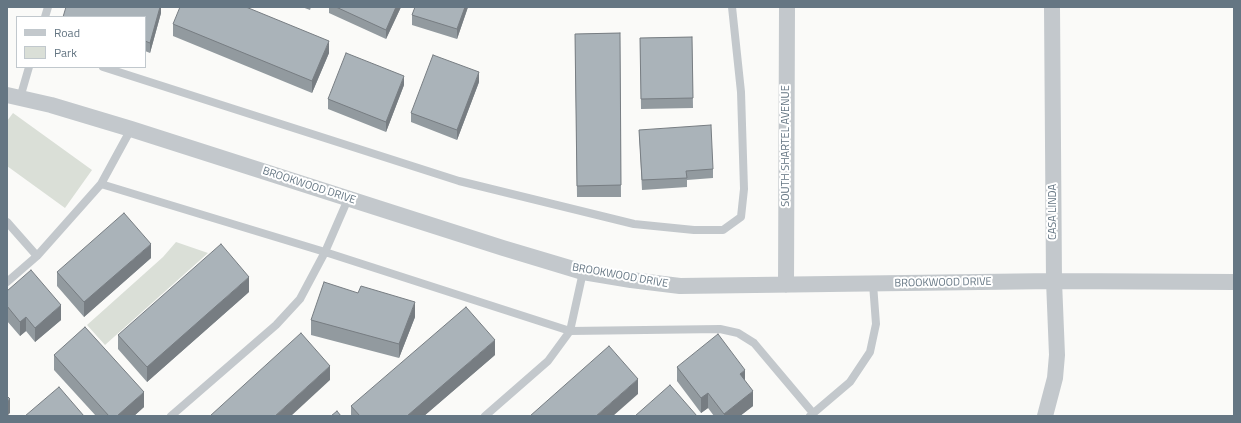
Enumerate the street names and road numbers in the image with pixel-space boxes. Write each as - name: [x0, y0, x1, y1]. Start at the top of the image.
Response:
- street label: SOUTH SHARTEL AVENUE: [779, 85, 793, 207]
- street label: BROOKWOOD DRIVE: [261, 165, 357, 207]
- street label: CASA LINDA: [1046, 184, 1060, 240]
- street label: BROOKWOOD DRIVE: [571, 261, 669, 291]
- street label: BROOKWOOD DRIVE: [894, 276, 992, 290]

